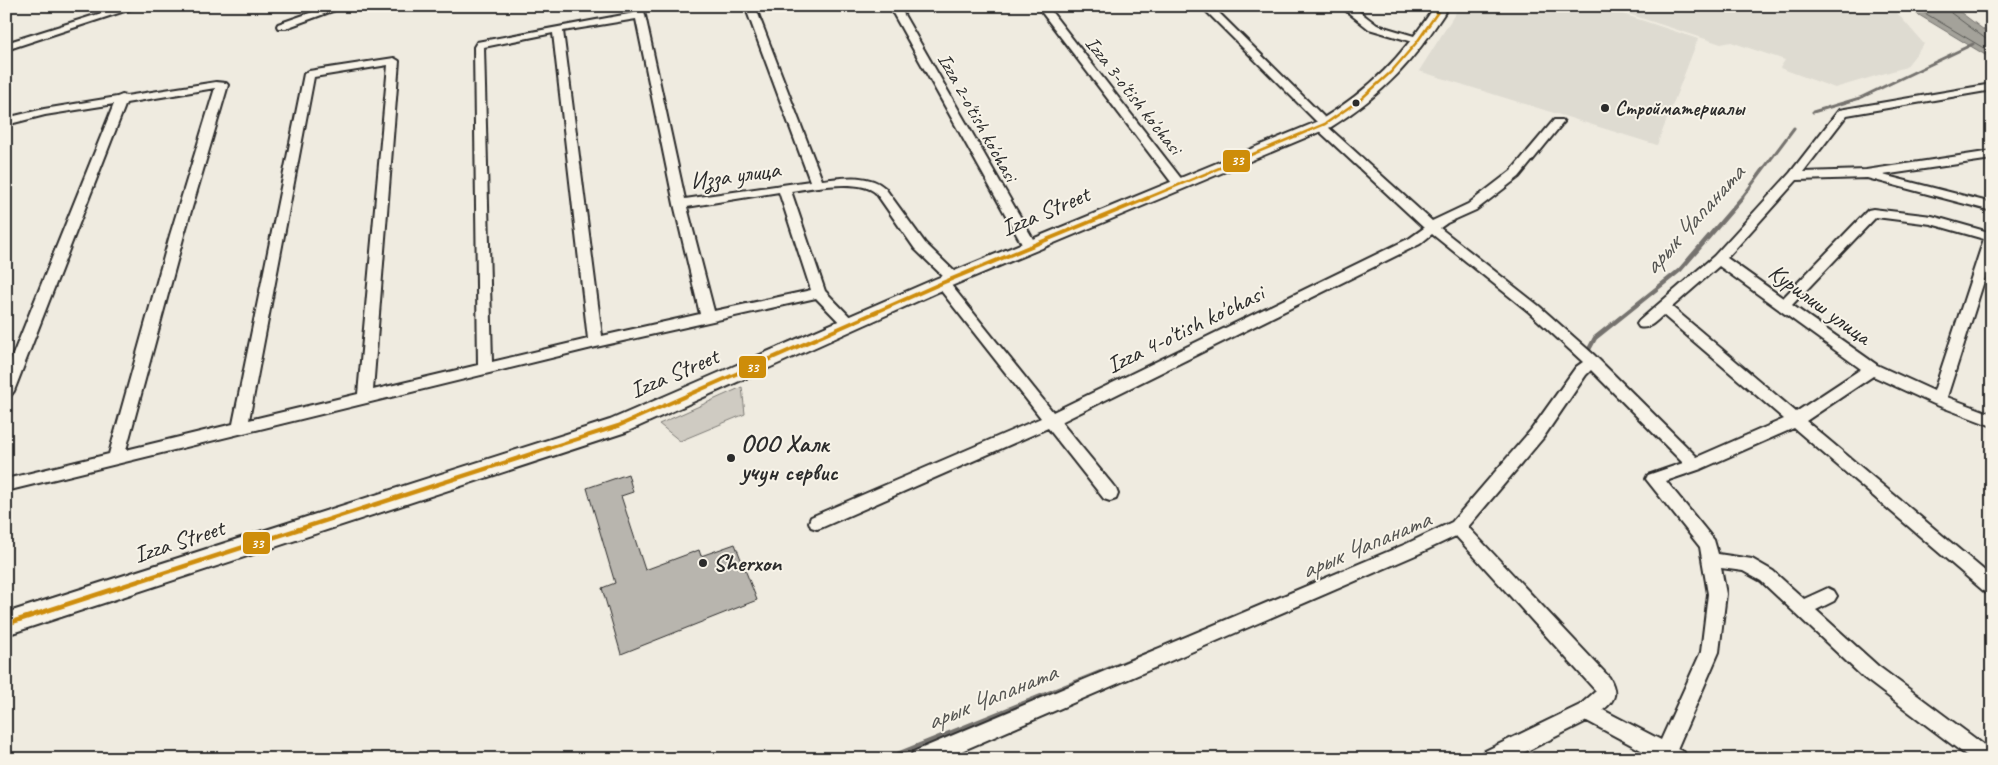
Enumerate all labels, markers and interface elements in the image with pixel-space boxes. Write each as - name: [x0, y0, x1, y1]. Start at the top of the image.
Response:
- street label: Izza 3-o'tish ko'chasi: [1080, 31, 1189, 161]
- street label: Izza 2-o'tish ko'chasi: [932, 49, 1024, 188]
- place label: Стройматериалы: [1615, 96, 1746, 121]
- unlabelled marker: [1351, 98, 1361, 108]
- marker: Стройматериалы: [1599, 102, 1611, 114]
- line badge: 33: [1222, 149, 1251, 173]
- text: 33: [1231, 152, 1245, 169]
- street label: Изза улица: [688, 154, 783, 197]
- water label: арык Чапаната: [1636, 156, 1753, 281]
- street label: Izza Street: [996, 178, 1096, 243]
- street label: Курилиш улица: [1763, 257, 1879, 353]
- street label: Izza 4-o'tish ko'chasi: [1101, 277, 1271, 380]
- street label: Izza Street: [625, 340, 725, 405]
- line badge: 33: [738, 355, 767, 379]
- text: 33: [746, 359, 760, 376]
- place label: ООО Халк учун сервис: [739, 429, 839, 487]
- marker: ООО Халк учун сервис: [725, 452, 737, 464]
- water label: арык Чапаната: [1296, 503, 1437, 586]
- street label: Izza Street: [130, 512, 230, 570]
- line badge: 33: [242, 531, 271, 555]
- text: 33: [251, 535, 265, 552]
- place label: Sherxon: [713, 548, 782, 578]
- marker: Sherxon: [697, 557, 709, 569]
- water label: арык Чапаната: [922, 656, 1063, 737]

